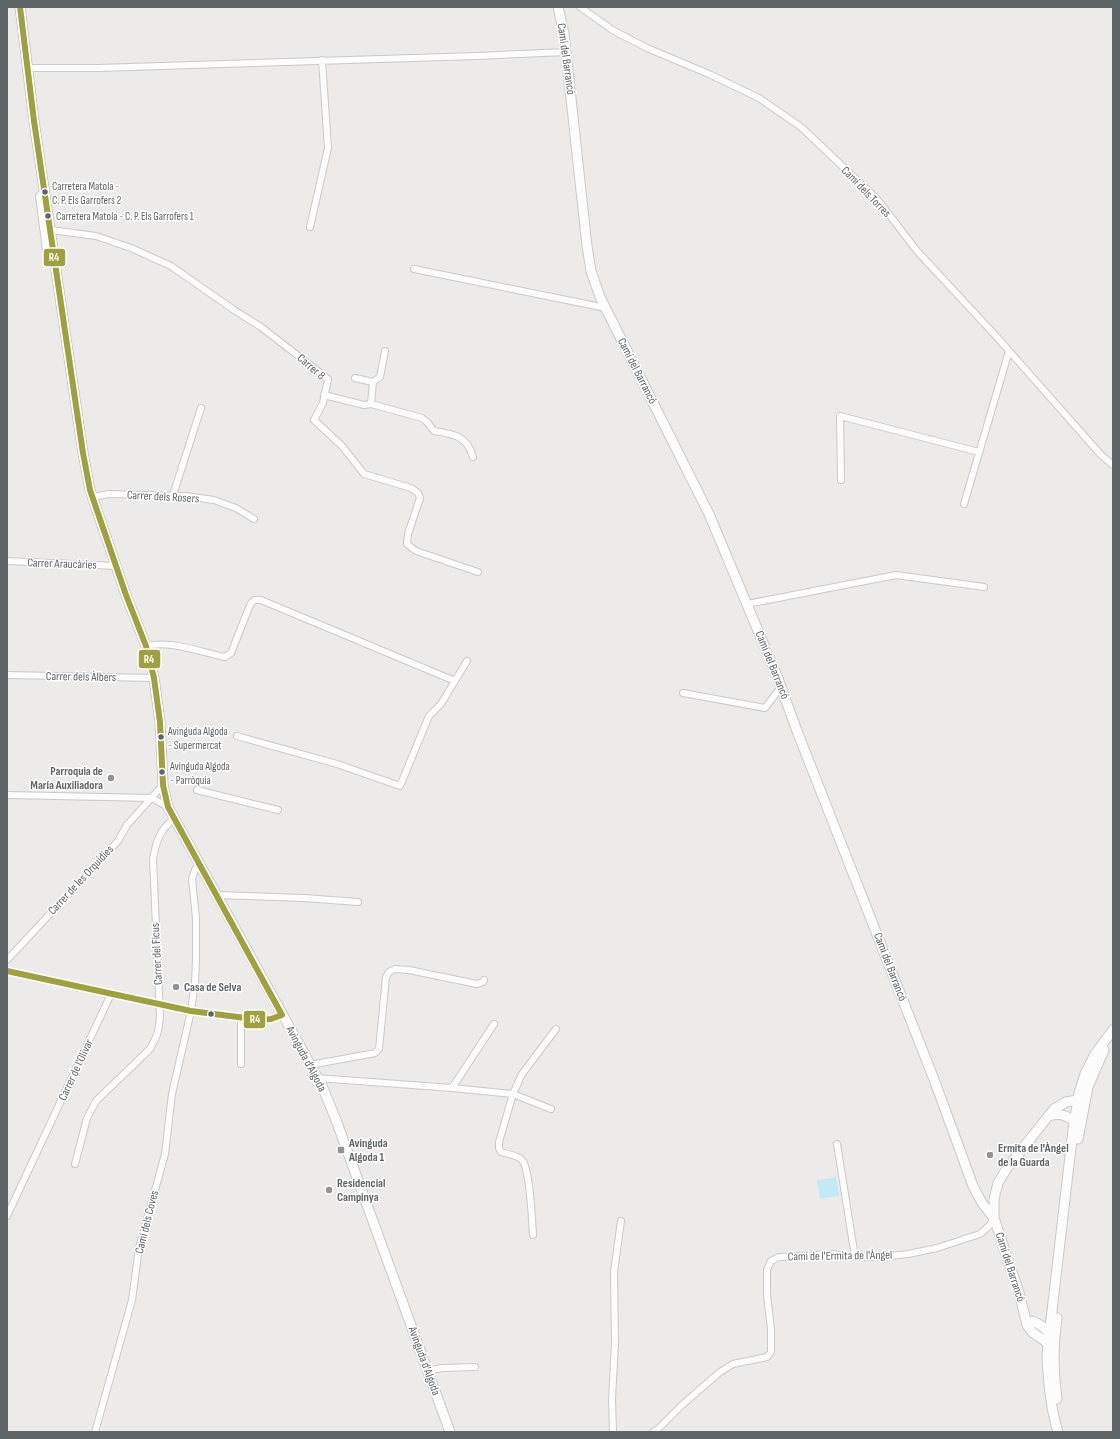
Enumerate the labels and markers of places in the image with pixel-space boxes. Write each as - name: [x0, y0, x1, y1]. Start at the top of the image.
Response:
- place label: Carretera Matola - C. P. Els Garrofers 2: [52, 180, 122, 207]
- marker: Carretera Matola - C. P. Els Garrofers 2: [40, 187, 50, 197]
- place label: Carretera Matola - C. P. Els Garrofers 1: [56, 210, 194, 223]
- marker: Carretera Matola - C. P. Els Garrofers 1: [43, 211, 53, 221]
- place label: Avinguda Algoda - Supermercat: [167, 725, 228, 752]
- marker: Avinguda Algoda - Supermercat: [156, 732, 166, 742]
- place label: Avinguda Algoda - Parròquia: [169, 760, 230, 787]
- place label: Parroquia de María Auxiliadora: [30, 764, 103, 793]
- marker: Avinguda Algoda - Parròquia: [157, 767, 167, 777]
- marker: Parroquia de María Auxiliadora: [106, 773, 116, 783]
- place label: Casa de Selva: [184, 980, 241, 995]
- marker: Casa de Selva: [171, 982, 181, 992]
- unlabelled marker: [206, 1009, 216, 1019]
- place label: Avinguda Algoda 1: [348, 1136, 388, 1165]
- place label: Ermita de l'Àngel de la Guarda: [998, 1141, 1069, 1170]
- marker: Avinguda Algoda 1: [336, 1145, 346, 1155]
- marker: Ermita de l'Àngel de la Guarda: [985, 1150, 995, 1160]
- place label: Residencial Campinya: [337, 1176, 385, 1205]
- marker: Residencial Campinya: [324, 1185, 334, 1195]

